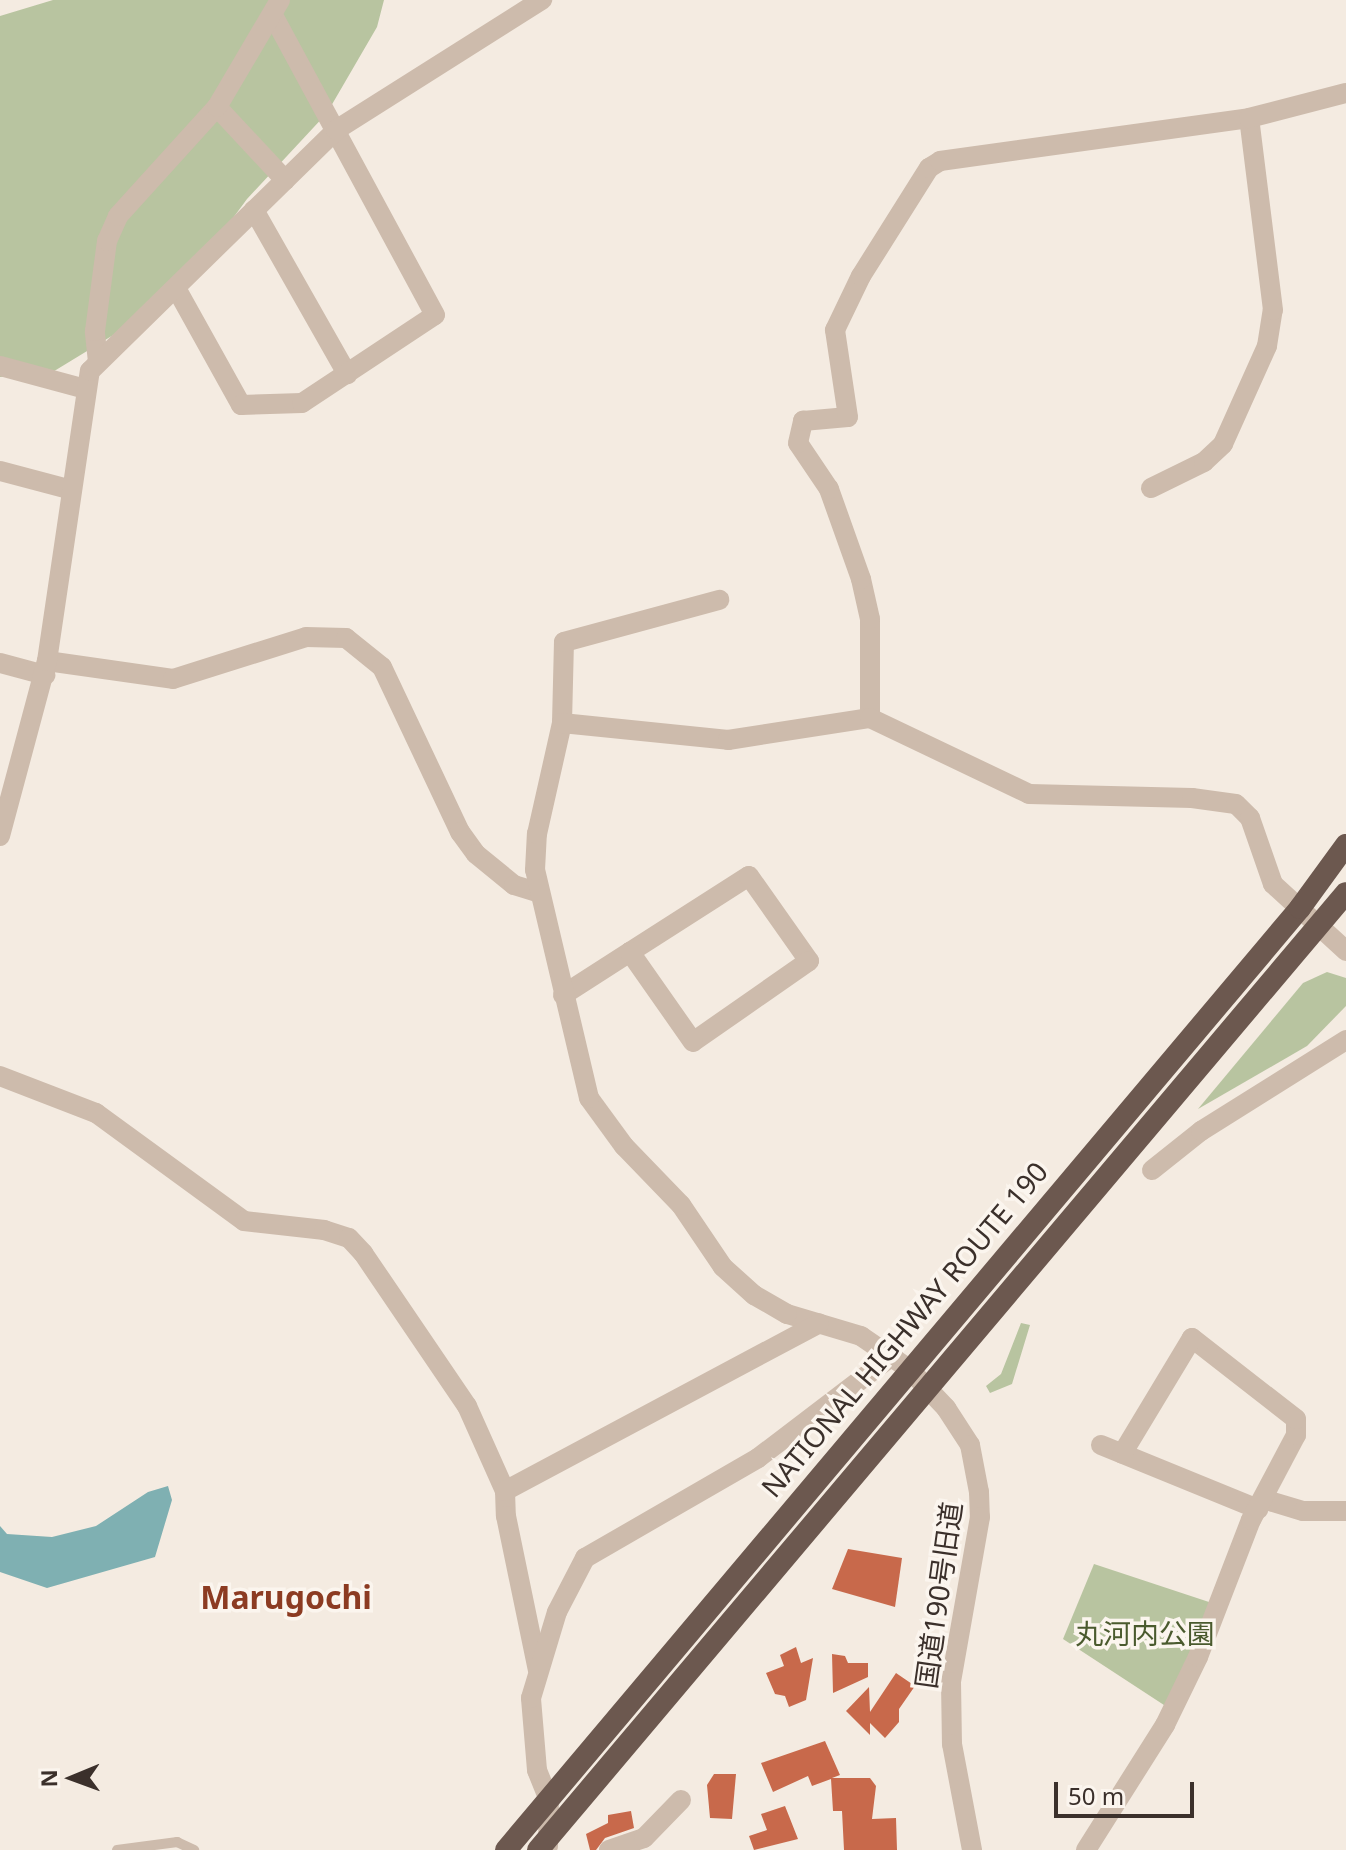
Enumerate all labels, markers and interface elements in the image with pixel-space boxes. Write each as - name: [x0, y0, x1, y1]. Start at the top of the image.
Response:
- street label: NATIONAL HIGHWAY ROUTE 190: [754, 1155, 1054, 1503]
- street label: 国道190号旧道: [908, 1500, 968, 1690]
- district label: Marugochi: [200, 1578, 372, 1616]
- park label: 丸河内公園: [1075, 1616, 1215, 1650]
- north arrow: [32, 1738, 112, 1818]
- scale bar: [1058, 1766, 1198, 1816]
- text: N: [33, 1769, 63, 1788]
- text: 50 m: [1068, 1779, 1124, 1812]

